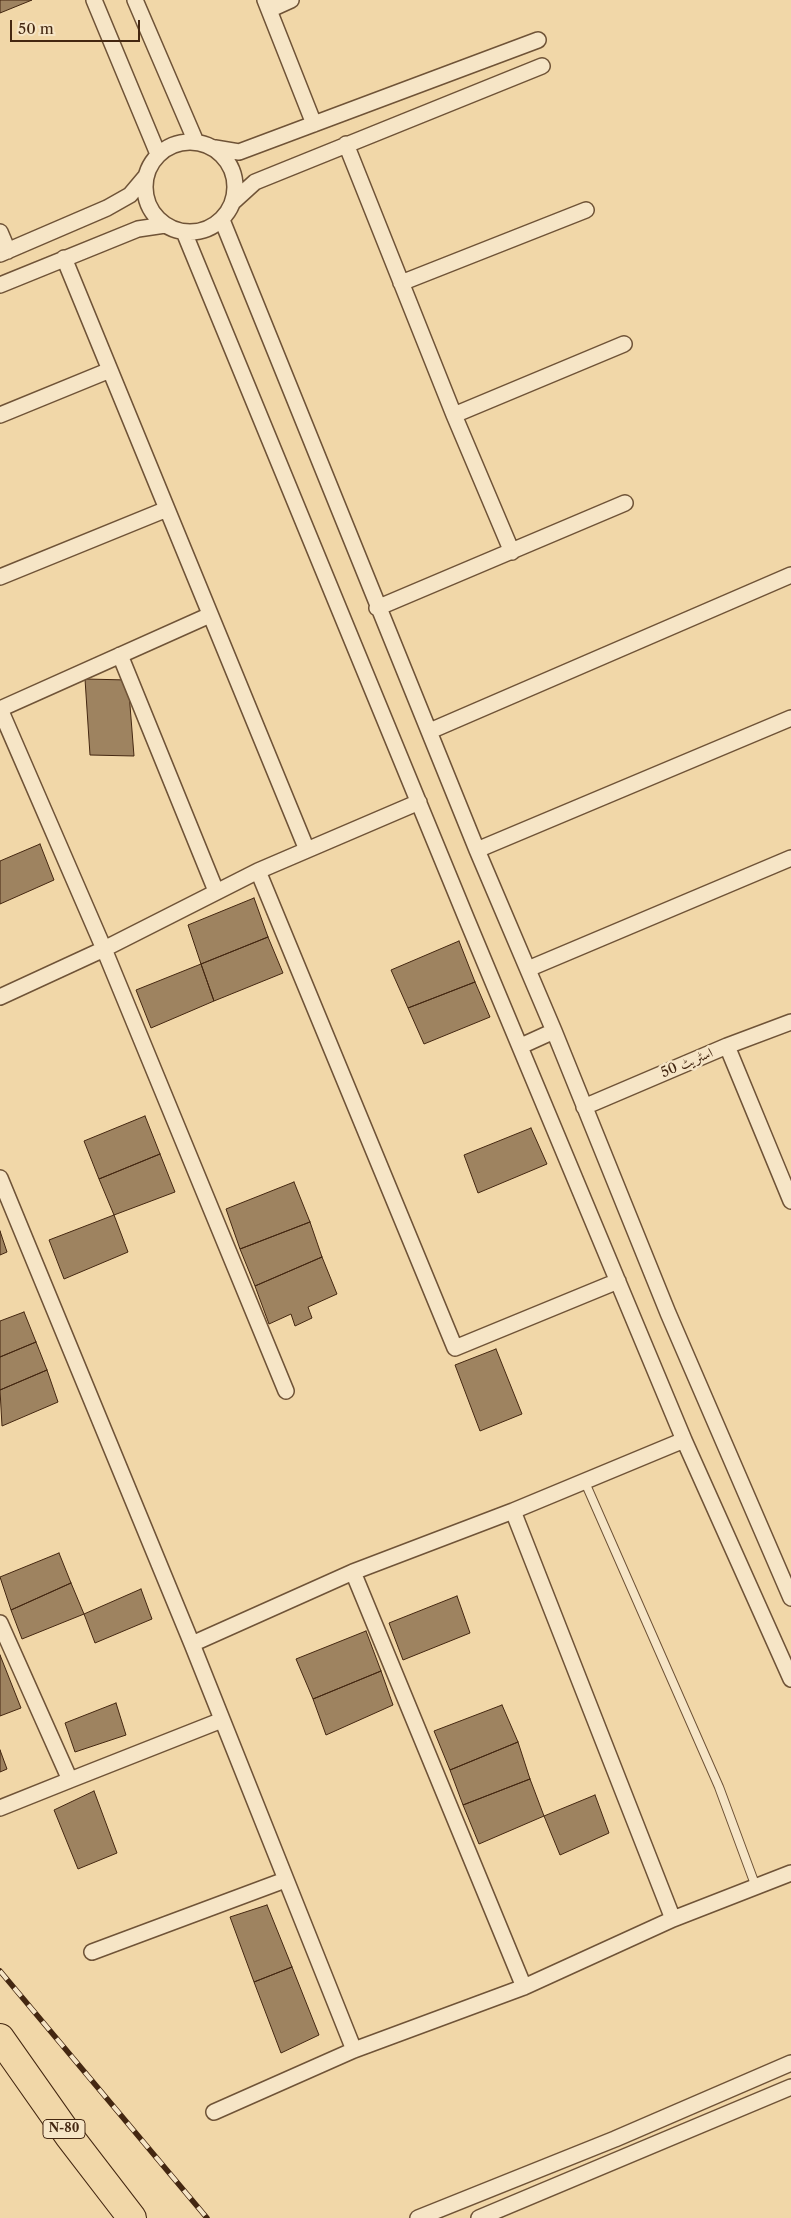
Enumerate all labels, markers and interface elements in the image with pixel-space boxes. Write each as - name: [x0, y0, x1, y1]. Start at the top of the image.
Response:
- scale bar: [12, 10, 142, 42]
- text: 50 m: [18, 19, 54, 38]
- street label: اسٹریٹ 50: [658, 1045, 716, 1081]
- road number: N-80: [43, 2120, 85, 2138]

